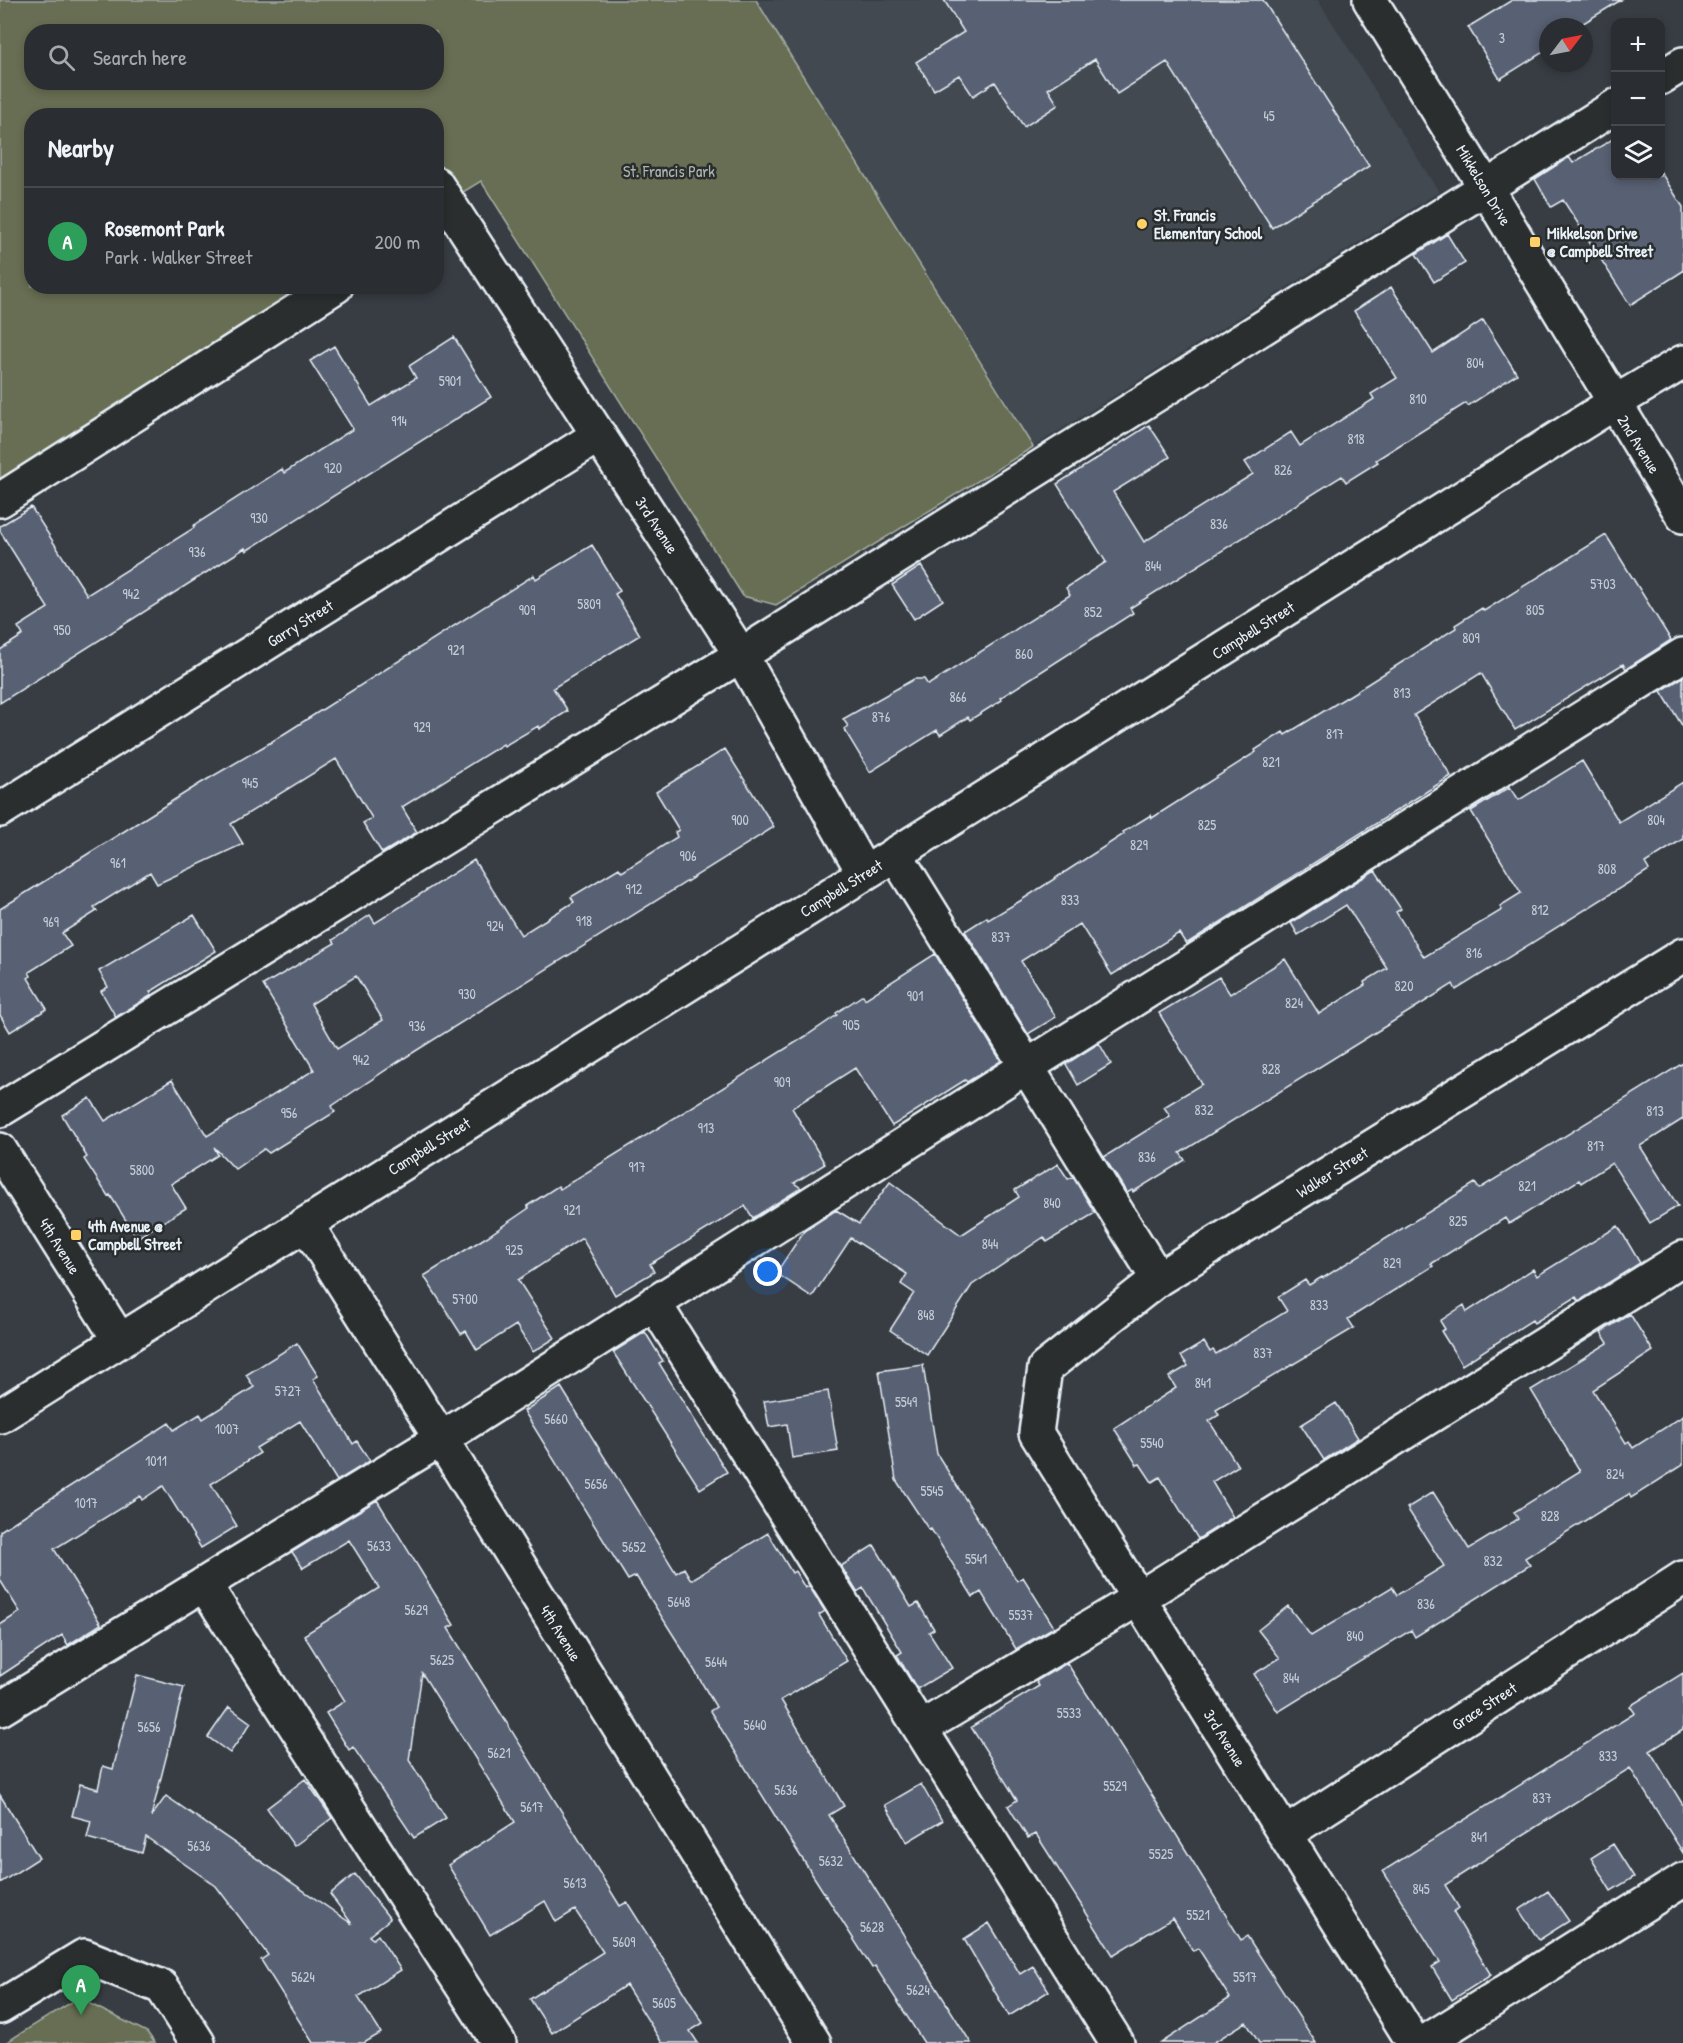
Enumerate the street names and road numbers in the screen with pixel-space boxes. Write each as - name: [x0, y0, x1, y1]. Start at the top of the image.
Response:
- street label: Mikkelson Drive: [1451, 140, 1517, 230]
- street label: 2nd Avenue: [1612, 411, 1666, 478]
- street label: 3rd Avenue: [630, 492, 684, 558]
- street label: Garry Street: [263, 594, 338, 652]
- street label: Campbell Street: [1207, 596, 1299, 664]
- street label: Campbell Street: [795, 854, 887, 922]
- street label: Campbell Street: [383, 1112, 475, 1180]
- street label: Walker Street: [1292, 1141, 1372, 1203]
- street label: 4th Avenue: [34, 1214, 86, 1279]
- street label: 4th Avenue: [535, 1601, 587, 1666]
- street label: Grace Street: [1447, 1676, 1521, 1735]
- street label: 3rd Avenue: [1199, 1705, 1252, 1771]

